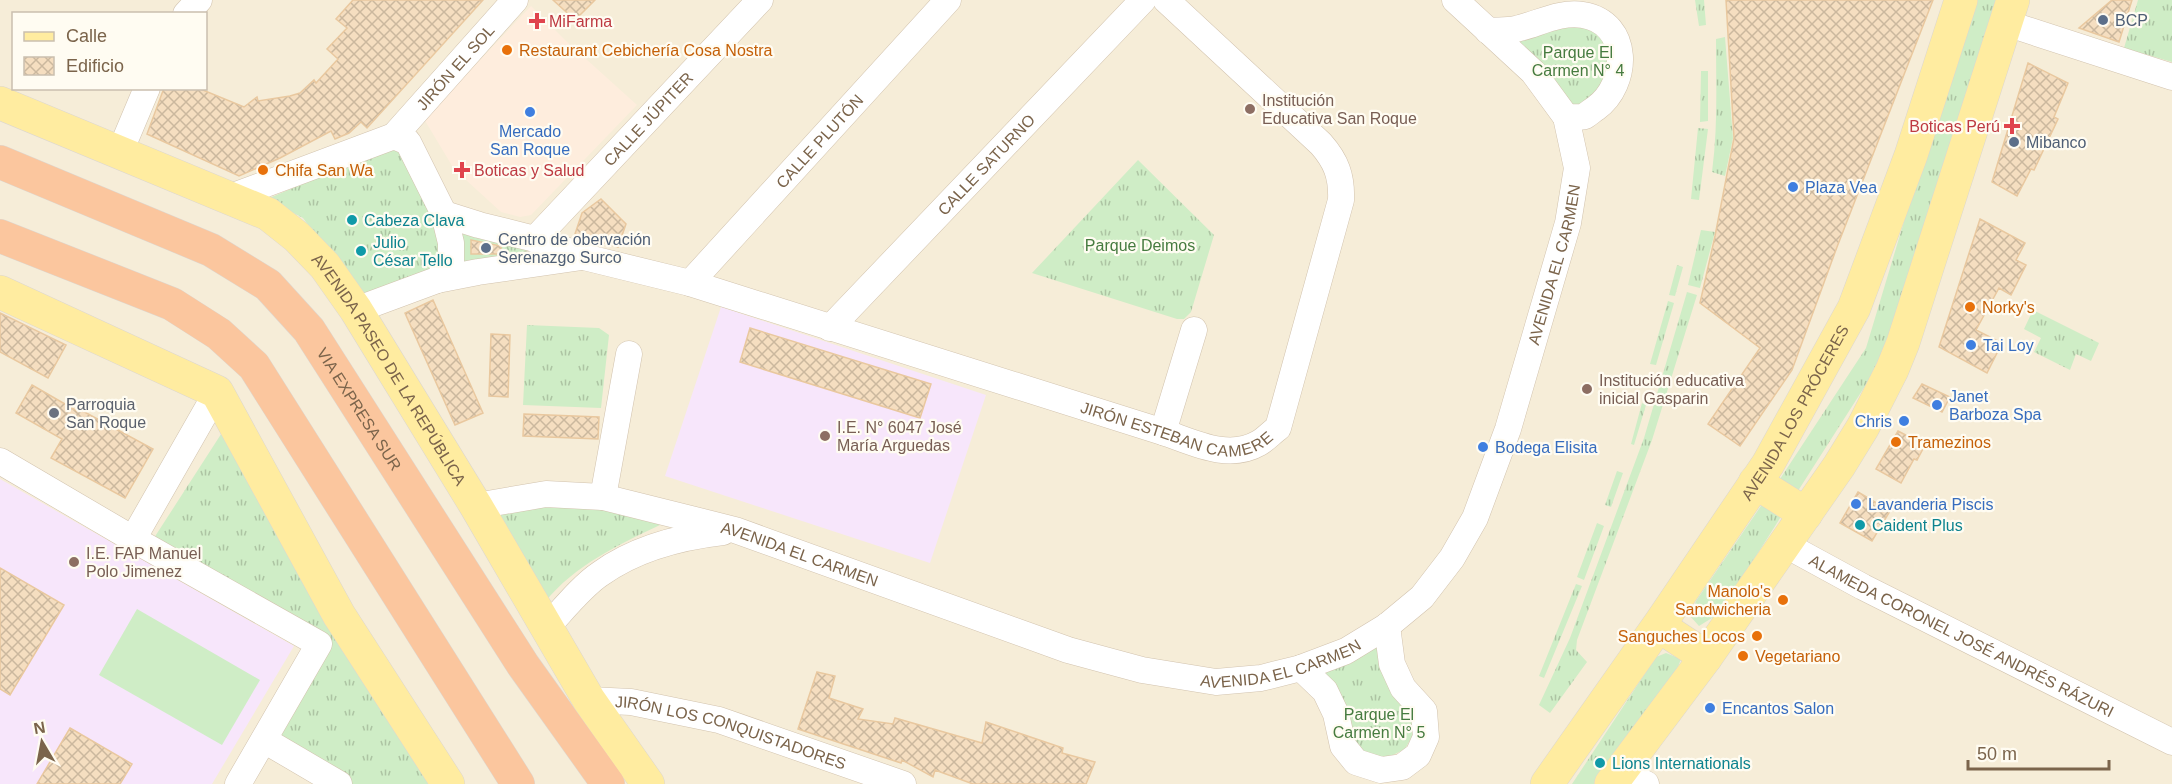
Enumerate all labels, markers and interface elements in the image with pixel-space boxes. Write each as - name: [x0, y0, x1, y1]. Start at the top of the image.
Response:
- legend: [12, 12, 207, 90]
- place label: BCP: [2115, 12, 2148, 29]
- place label: MiFarma: [549, 13, 612, 30]
- marker: BCP: [2096, 13, 2110, 27]
- marker: MiFarma: [530, 14, 544, 28]
- street label: JIRÓN EL SOL: [413, 21, 497, 113]
- text: Calle: [66, 26, 107, 46]
- place label: Restaurant Cebichería Cosa Nostra: [519, 42, 773, 59]
- marker: Restaurant Cebichería Cosa Nostra: [500, 43, 514, 57]
- park label: Parque El Carmen N° 4: [1532, 44, 1624, 79]
- text: Edificio: [66, 56, 124, 76]
- street label: CALLE JÚPITER: [600, 69, 696, 169]
- street label: CALLE PLUTÓN: [773, 91, 866, 191]
- place label: Institución Educativa San Roque: [1262, 92, 1417, 127]
- marker: Institución Educativa San Roque: [1243, 102, 1257, 116]
- marker: Mercado San Roque: [523, 105, 537, 119]
- street label: CALLE SATURNO: [934, 111, 1038, 218]
- place label: Boticas Perú: [1909, 118, 2000, 135]
- marker: Boticas Perú: [2005, 119, 2019, 133]
- place label: Mercado San Roque: [490, 123, 570, 158]
- place label: Mibanco: [2026, 134, 2087, 151]
- marker: Mibanco: [2007, 135, 2021, 149]
- place label: Chifa San Wa: [275, 162, 373, 179]
- place label: Boticas y Salud: [474, 162, 584, 179]
- marker: Chifa San Wa: [256, 163, 270, 177]
- marker: Boticas y Salud: [455, 163, 469, 177]
- place label: Plaza Vea: [1805, 179, 1877, 196]
- marker: Plaza Vea: [1786, 180, 1800, 194]
- street label: AVENIDA EL CARMEN: [1525, 183, 1583, 347]
- place label: Cabeza Clava: [364, 212, 465, 229]
- marker: Cabeza Clava: [345, 213, 359, 227]
- place label: Centro de obervación Serenazgo Surco: [498, 231, 651, 266]
- place label: Julio César Tello: [373, 234, 453, 269]
- park label: Parque Deimos: [1085, 237, 1195, 254]
- marker: Centro de obervación Serenazgo Surco: [479, 241, 493, 255]
- marker: Julio César Tello: [354, 244, 368, 258]
- street label: AVENIDA PASEO DE LA REPÚBLICA: [309, 250, 470, 488]
- place label: Norky's: [1982, 299, 2035, 316]
- marker: Norky's: [1963, 300, 1977, 314]
- street label: AVENIDA LOS PRÓCERES: [1738, 322, 1852, 503]
- place label: Tai Loy: [1983, 337, 2034, 354]
- marker: Tai Loy: [1964, 338, 1978, 352]
- street label: VIA EXPRESA SUR: [314, 344, 405, 473]
- place label: Institución educativa inicial Gasparin: [1599, 372, 1744, 407]
- marker: Institución educativa inicial Gasparin: [1580, 382, 1594, 396]
- place label: Janet Barboza Spa: [1949, 388, 2042, 423]
- place label: Parroquia San Roque: [66, 396, 146, 431]
- street label: JIRÓN ESTEBAN CAMERE: [1079, 398, 1276, 459]
- marker: Janet Barboza Spa: [1930, 398, 1944, 412]
- marker: Parroquia San Roque: [47, 406, 61, 420]
- place label: Chris: [1855, 413, 1892, 430]
- marker: Chris: [1897, 414, 1911, 428]
- place label: I.E. N° 6047 José María Arguedas: [837, 419, 962, 454]
- marker: I.E. N° 6047 José María Arguedas: [818, 429, 832, 443]
- place label: Tramezinos: [1908, 434, 1991, 451]
- marker: Tramezinos: [1889, 435, 1903, 449]
- place label: Bodega Elisita: [1495, 439, 1597, 456]
- marker: Bodega Elisita: [1476, 440, 1490, 454]
- place label: Lavanderia Piscis: [1868, 496, 1993, 513]
- marker: Lavanderia Piscis: [1849, 497, 1863, 511]
- place label: Caident Plus: [1872, 517, 1963, 534]
- street label: AVENIDA EL CARMEN: [719, 518, 880, 589]
- marker: Caident Plus: [1853, 518, 1867, 532]
- place label: I.E. FAP Manuel Polo Jimenez: [86, 545, 201, 580]
- street label: ALAMEDA CORONEL JOSÉ ANDRÉS RÁZURI: [1807, 551, 2117, 720]
- marker: I.E. FAP Manuel Polo Jimenez: [67, 555, 81, 569]
- place label: Manolo's Sandwicheria: [1675, 583, 1771, 618]
- marker: Manolo's Sandwicheria: [1776, 593, 1790, 607]
- place label: Sanguches Locos: [1618, 628, 1745, 645]
- marker: Sanguches Locos: [1750, 629, 1764, 643]
- street label: AVENIDA EL CARMEN: [1199, 636, 1364, 691]
- place label: Vegetariano: [1755, 648, 1841, 665]
- marker: Vegetariano: [1736, 649, 1750, 663]
- street label: JIRÓN LOS CONQUISTADORES: [615, 693, 848, 772]
- place label: Encantos Salon: [1722, 700, 1834, 717]
- marker: Encantos Salon: [1703, 701, 1717, 715]
- park label: Parque El Carmen N° 5: [1333, 706, 1425, 741]
- north arrow: [12, 712, 72, 772]
- text: N: [32, 718, 47, 737]
- scale bar: [1968, 733, 2109, 771]
- text: 50 m: [1977, 744, 2017, 764]
- place label: Lions Internationals: [1612, 755, 1751, 772]
- marker: Lions Internationals: [1593, 756, 1607, 770]

